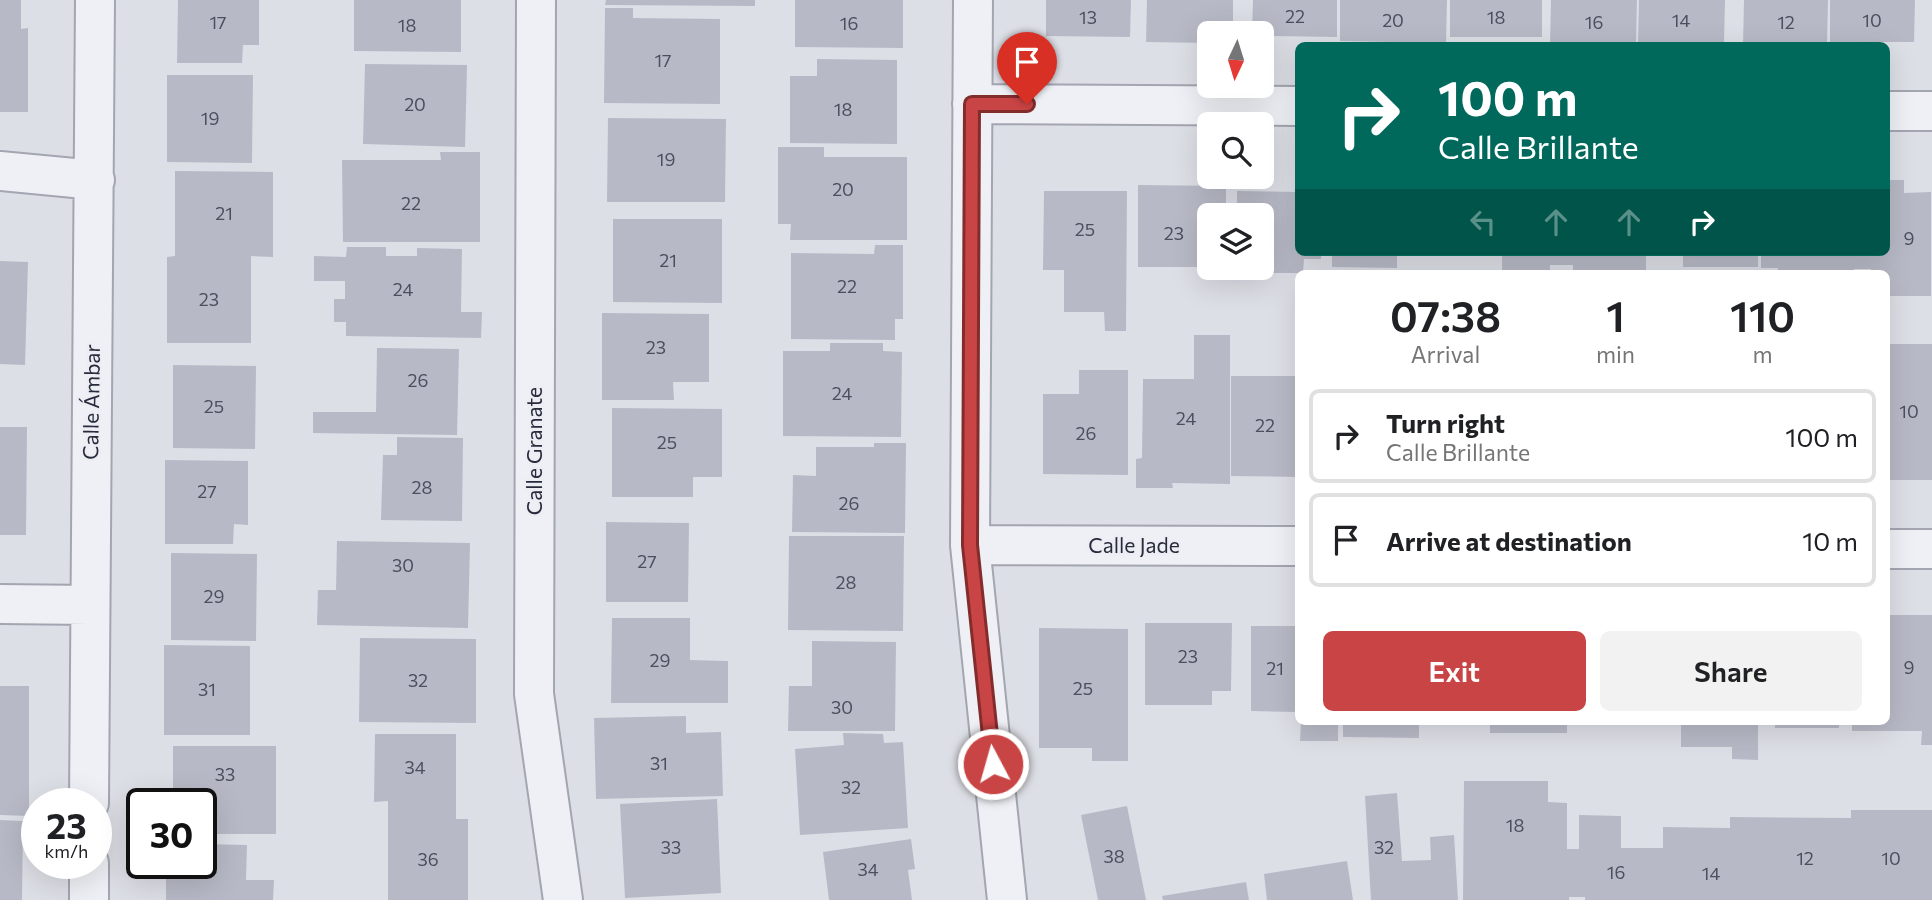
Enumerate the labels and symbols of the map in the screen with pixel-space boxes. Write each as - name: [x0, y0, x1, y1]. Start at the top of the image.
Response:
- house number: 22: [1285, 5, 1305, 27]
- house number: 13: [1079, 6, 1097, 28]
- house number: 18: [1487, 6, 1505, 28]
- house number: 20: [1382, 9, 1404, 31]
- house number: 14: [1672, 9, 1690, 31]
- house number: 10: [1862, 9, 1882, 31]
- house number: 17: [209, 11, 227, 33]
- house number: 16: [1585, 11, 1603, 33]
- house number: 12: [1777, 11, 1795, 33]
- house number: 16: [840, 12, 858, 34]
- house number: 18: [398, 14, 416, 36]
- north arrow: [1197, 21, 1274, 98]
- pin: [997, 32, 1057, 104]
- house number: 17: [654, 49, 672, 71]
- house number: 20: [404, 93, 426, 115]
- house number: 18: [834, 98, 852, 120]
- house number: 19: [201, 107, 219, 129]
- house number: 19: [657, 148, 675, 170]
- house number: 20: [832, 178, 854, 200]
- house number: 22: [401, 192, 421, 214]
- house number: 21: [215, 202, 233, 224]
- house number: 25: [1075, 218, 1095, 240]
- house number: 23: [1164, 222, 1184, 244]
- house number: 9: [1904, 227, 1914, 249]
- house number: 21: [659, 249, 677, 271]
- house number: 22: [837, 275, 857, 297]
- house number: 24: [393, 278, 413, 300]
- house number: 23: [199, 288, 219, 310]
- house number: 23: [646, 336, 666, 358]
- street label: Calle Ámbar: [77, 344, 104, 460]
- house number: 26: [408, 369, 428, 391]
- house number: 24: [832, 382, 852, 404]
- street label: Calle Granate: [521, 387, 546, 515]
- house number: 25: [204, 395, 224, 417]
- house number: 10: [1899, 400, 1919, 422]
- house number: 24: [1176, 407, 1196, 429]
- house number: 22: [1255, 414, 1275, 436]
- house number: 26: [1076, 422, 1096, 444]
- house number: 25: [657, 431, 677, 453]
- house number: 28: [412, 476, 433, 498]
- house number: 27: [197, 480, 217, 502]
- house number: 26: [839, 492, 859, 514]
- street label: Calle Jade: [1088, 532, 1180, 557]
- house number: 27: [637, 550, 657, 572]
- house number: 30: [392, 554, 414, 576]
- house number: 28: [836, 571, 857, 593]
- house number: 29: [204, 585, 224, 607]
- house number: 23: [1178, 645, 1198, 667]
- house number: 29: [650, 649, 670, 671]
- house number: 9: [1904, 656, 1914, 678]
- house number: 21: [1266, 657, 1284, 679]
- house number: 32: [408, 669, 428, 691]
- house number: 25: [1073, 677, 1093, 699]
- house number: 31: [198, 678, 216, 700]
- house number: 30: [831, 696, 853, 718]
- position arrow: [956, 727, 1030, 801]
- house number: 31: [650, 752, 668, 774]
- house number: 34: [404, 756, 426, 778]
- house number: 33: [215, 763, 235, 785]
- house number: 32: [841, 776, 861, 798]
- speed limit sign: 30: [126, 788, 217, 879]
- house number: 18: [1506, 814, 1524, 836]
- house number: 33: [661, 836, 681, 858]
- house number: 32: [1374, 836, 1394, 858]
- house number: 38: [1103, 845, 1125, 867]
- house number: 12: [1796, 847, 1814, 869]
- house number: 10: [1881, 847, 1901, 869]
- house number: 36: [417, 848, 439, 870]
- house number: 34: [857, 858, 879, 880]
- house number: 16: [1607, 861, 1625, 883]
- house number: 14: [1702, 862, 1720, 884]

